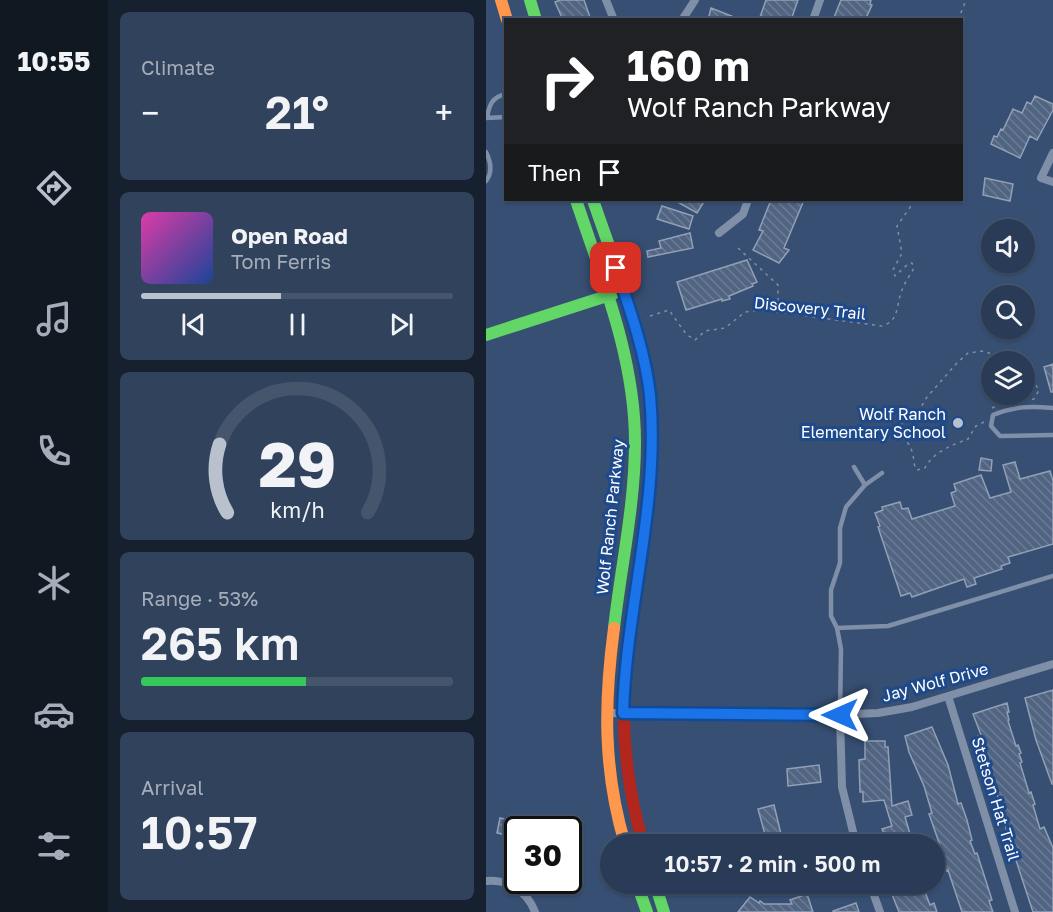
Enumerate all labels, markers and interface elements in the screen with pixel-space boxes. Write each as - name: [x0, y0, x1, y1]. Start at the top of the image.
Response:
- text: 160 m: [627, 40, 750, 90]
- icon: right: [528, 42, 606, 120]
- text: 10:55: [17, 45, 91, 77]
- text: Climate: [141, 55, 215, 79]
- text: 21°: [265, 85, 329, 139]
- text: Wolf Ranch Parkway: [627, 91, 891, 123]
- text: −: [141, 93, 159, 132]
- text: +: [435, 93, 453, 132]
- icon: arrive: [593, 156, 626, 189]
- text: Then: [528, 159, 581, 186]
- icon: directions: [33, 167, 75, 209]
- map controls: [981, 219, 1035, 405]
- button: sound: [981, 219, 1035, 273]
- text: Open Road: [231, 222, 348, 249]
- pin: [590, 242, 641, 293]
- text: Tom Ferris: [231, 249, 331, 273]
- icon: arrive: [599, 251, 632, 284]
- button: search: [981, 285, 1035, 339]
- street label: Discovery Trail: [753, 292, 867, 324]
- icon: music: [33, 298, 75, 340]
- icon: previous: [177, 308, 210, 341]
- icon: pause: [281, 308, 314, 341]
- icon: next: [385, 308, 418, 341]
- button: layers: [981, 351, 1035, 405]
- place label: Wolf Ranch Elementary School: [801, 404, 946, 442]
- marker: Wolf Ranch Elementary School: [951, 416, 965, 430]
- text: 29: [258, 426, 336, 501]
- icon: phone: [33, 430, 75, 472]
- street label: Wolf Ranch Parkway: [592, 438, 628, 596]
- text: km/h: [270, 497, 324, 523]
- icon: climate: [33, 562, 75, 604]
- text: Range · 53%: [141, 586, 258, 610]
- text: 265 km: [141, 616, 300, 670]
- street label: Jay Wolf Drive: [880, 658, 990, 706]
- position arrow: [808, 683, 872, 747]
- icon: car: [33, 693, 75, 735]
- street label: Stetson Hat Trail: [968, 735, 1024, 863]
- text: Arrival: [141, 775, 204, 799]
- text: 10:57: [141, 805, 258, 859]
- speed limit sign: 30: [504, 816, 582, 894]
- icon: filters: [33, 825, 75, 867]
- text: 10:57 · 2 min · 500 m: [665, 850, 880, 877]

